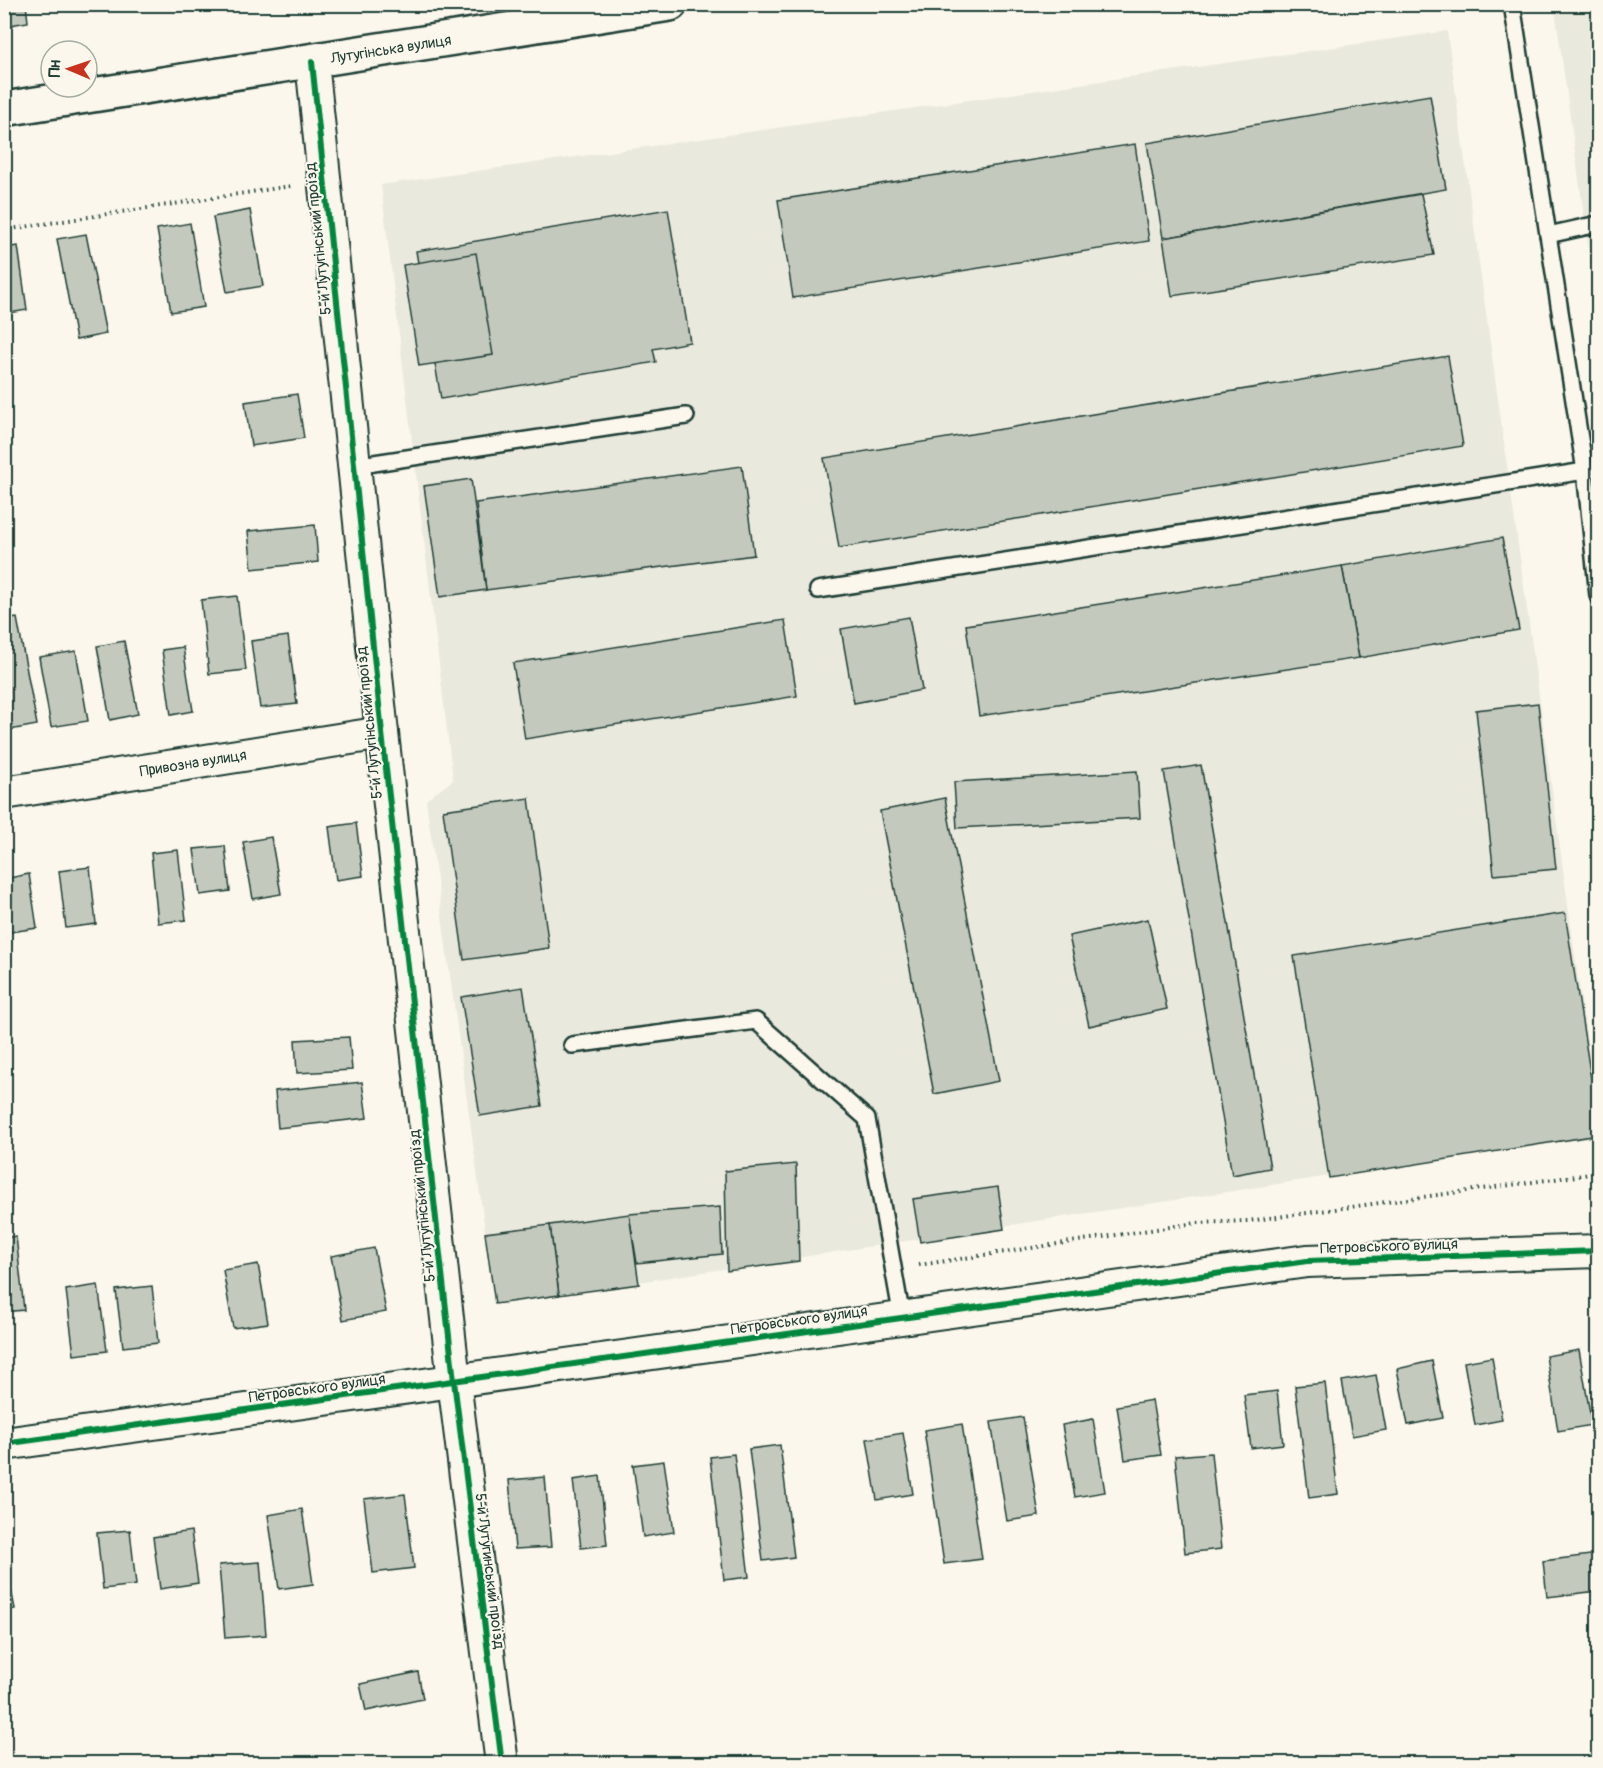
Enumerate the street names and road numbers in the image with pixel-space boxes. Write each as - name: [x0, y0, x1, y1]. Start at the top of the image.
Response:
- street label: Лутугінська вулиця: [328, 31, 453, 69]
- street label: 5-й Лутугінський проїзд: [301, 162, 336, 316]
- street label: 5-й Лутугінський проїзд: [352, 646, 387, 800]
- street label: Привозна вулиця: [138, 746, 248, 781]
- street label: 5-й Лутугінський проїзд: [405, 1129, 440, 1283]
- street label: Петровського вулиця: [1320, 1235, 1458, 1258]
- street label: Петровського вулиця: [729, 1301, 869, 1340]
- street label: Петровського вулиця: [247, 1369, 387, 1408]
- street label: 5-й Лутугинський проїзд: [471, 1492, 509, 1650]

